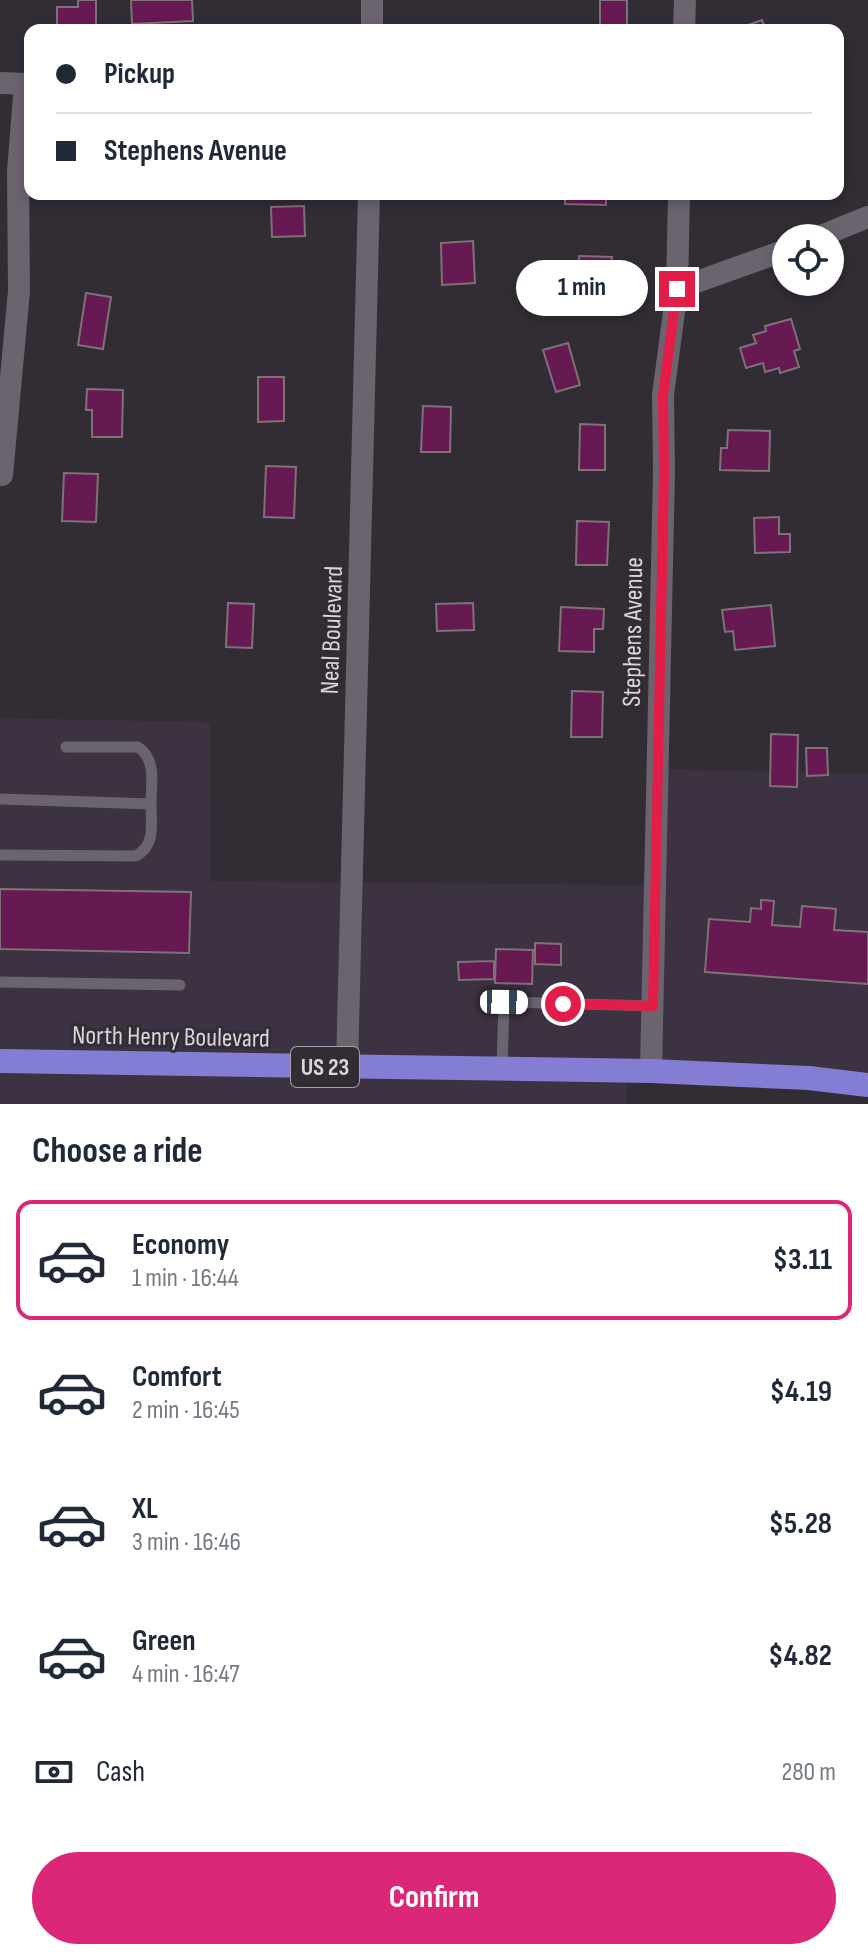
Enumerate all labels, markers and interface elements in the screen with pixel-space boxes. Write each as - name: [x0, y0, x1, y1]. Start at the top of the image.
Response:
- text: Pickup: [104, 56, 175, 92]
- text: Stephens Avenue: [104, 133, 287, 169]
- map controls: [772, 224, 844, 296]
- button: locate: [772, 224, 844, 296]
- callout: 1 min: [517, 261, 649, 317]
- route end: [659, 271, 695, 307]
- text: 1 min: [558, 272, 606, 303]
- street label: Stephens Avenue: [617, 557, 650, 707]
- street label: Neal Boulevard: [315, 565, 350, 695]
- route start: [545, 986, 581, 1022]
- car: [480, 990, 528, 1014]
- street label: North Henry Boulevard: [72, 1020, 270, 1055]
- road number: US 23: [291, 1047, 359, 1087]
- text: Choose a ride: [32, 1130, 203, 1173]
- icon: car: [36, 1224, 108, 1296]
- text: Economy: [132, 1227, 229, 1263]
- text: $3.11: [773, 1242, 832, 1278]
- text: 1 min · 16:44: [132, 1263, 239, 1294]
- icon: car: [36, 1356, 108, 1428]
- text: Comfort: [132, 1359, 222, 1395]
- text: $4.19: [770, 1374, 832, 1410]
- text: 2 min · 16:45: [132, 1395, 240, 1426]
- icon: car: [36, 1488, 108, 1560]
- text: XL: [132, 1491, 158, 1527]
- text: $5.28: [769, 1506, 832, 1542]
- text: 3 min · 16:46: [132, 1527, 241, 1558]
- icon: car: [36, 1620, 108, 1692]
- text: Green: [132, 1623, 196, 1659]
- text: $4.82: [768, 1638, 832, 1674]
- text: 4 min · 16:47: [132, 1659, 240, 1690]
- icon: cash: [32, 1750, 76, 1794]
- text: Cash: [96, 1754, 145, 1790]
- text: 280 m: [781, 1757, 836, 1788]
- button: Confirm: [32, 1852, 836, 1944]

